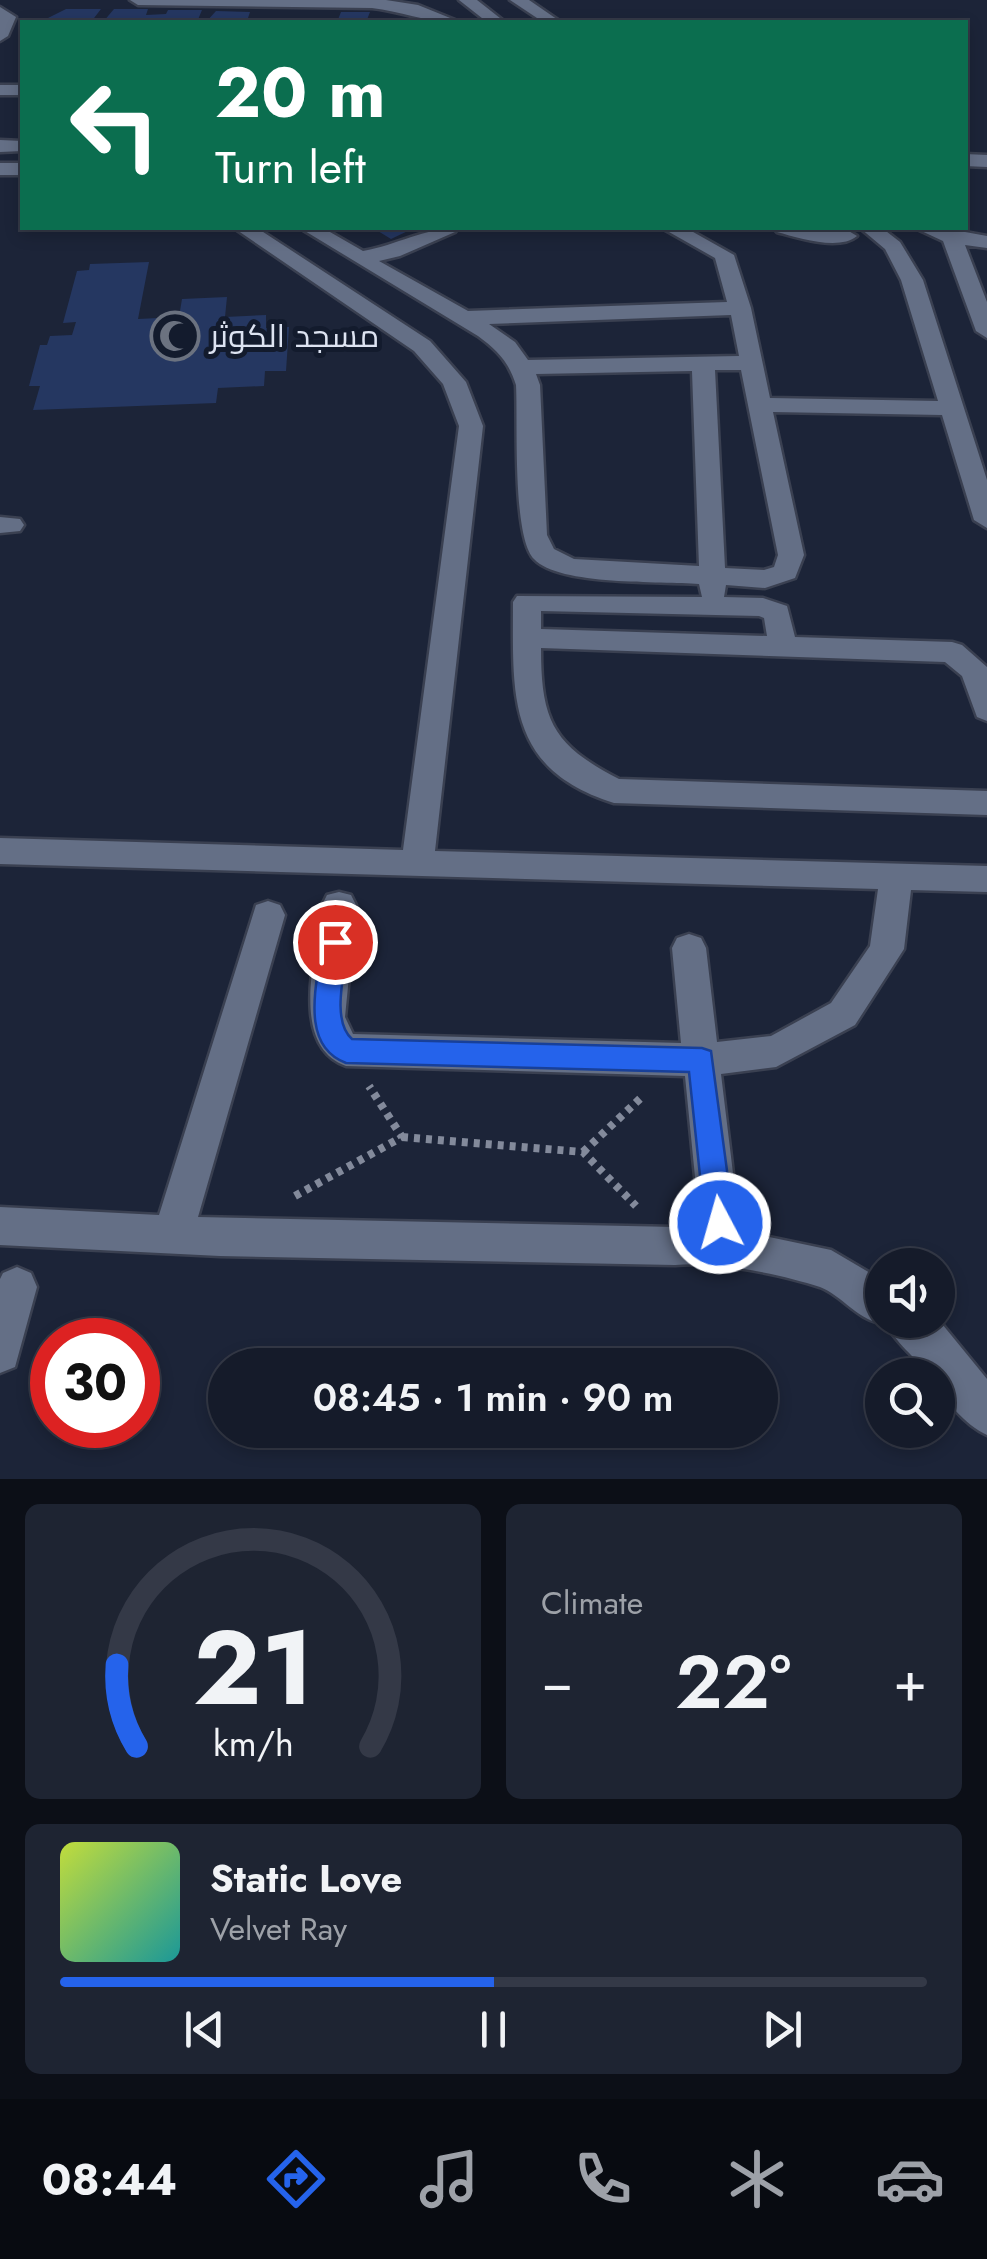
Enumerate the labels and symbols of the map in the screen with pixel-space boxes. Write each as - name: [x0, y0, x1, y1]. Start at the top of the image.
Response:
- mosque icon: مسجد الكوثر: [149, 310, 201, 362]
- place label: مسجد الكوثر: [208, 313, 379, 359]
- pin: [293, 900, 378, 985]
- position arrow: [668, 1171, 772, 1275]
- speed limit sign: 30: [30, 1318, 160, 1448]

